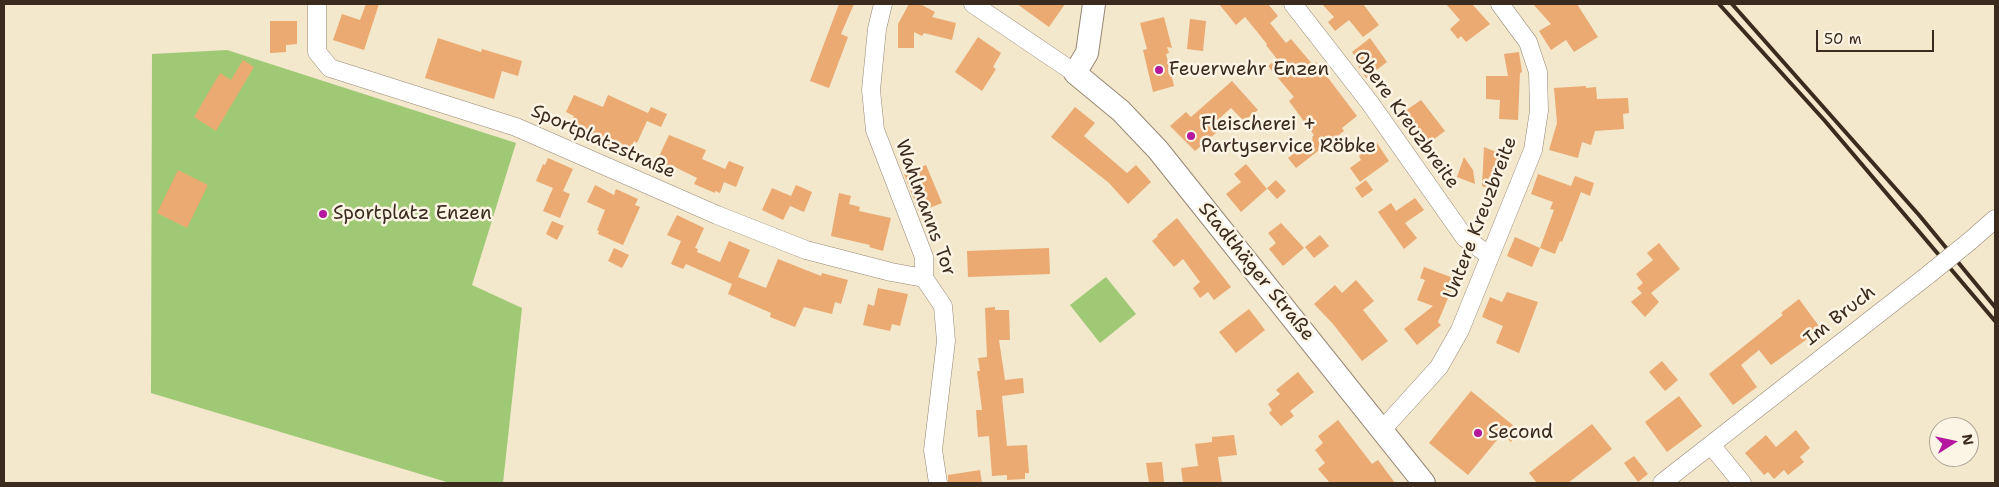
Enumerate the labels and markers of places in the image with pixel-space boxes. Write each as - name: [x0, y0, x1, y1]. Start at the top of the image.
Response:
- place label: Feuerwehr Enzen: [1169, 59, 1329, 81]
- marker: Feuerwehr Enzen: [1153, 64, 1165, 76]
- place label: Fleischerei + Partyservice Röbke: [1201, 114, 1376, 158]
- marker: Fleischerei + Partyservice Röbke: [1185, 130, 1197, 142]
- place label: Sportplatz Enzen: [333, 203, 492, 225]
- marker: Sportplatz Enzen: [317, 208, 329, 220]
- place label: Second: [1488, 422, 1553, 444]
- marker: Second: [1472, 427, 1484, 439]

